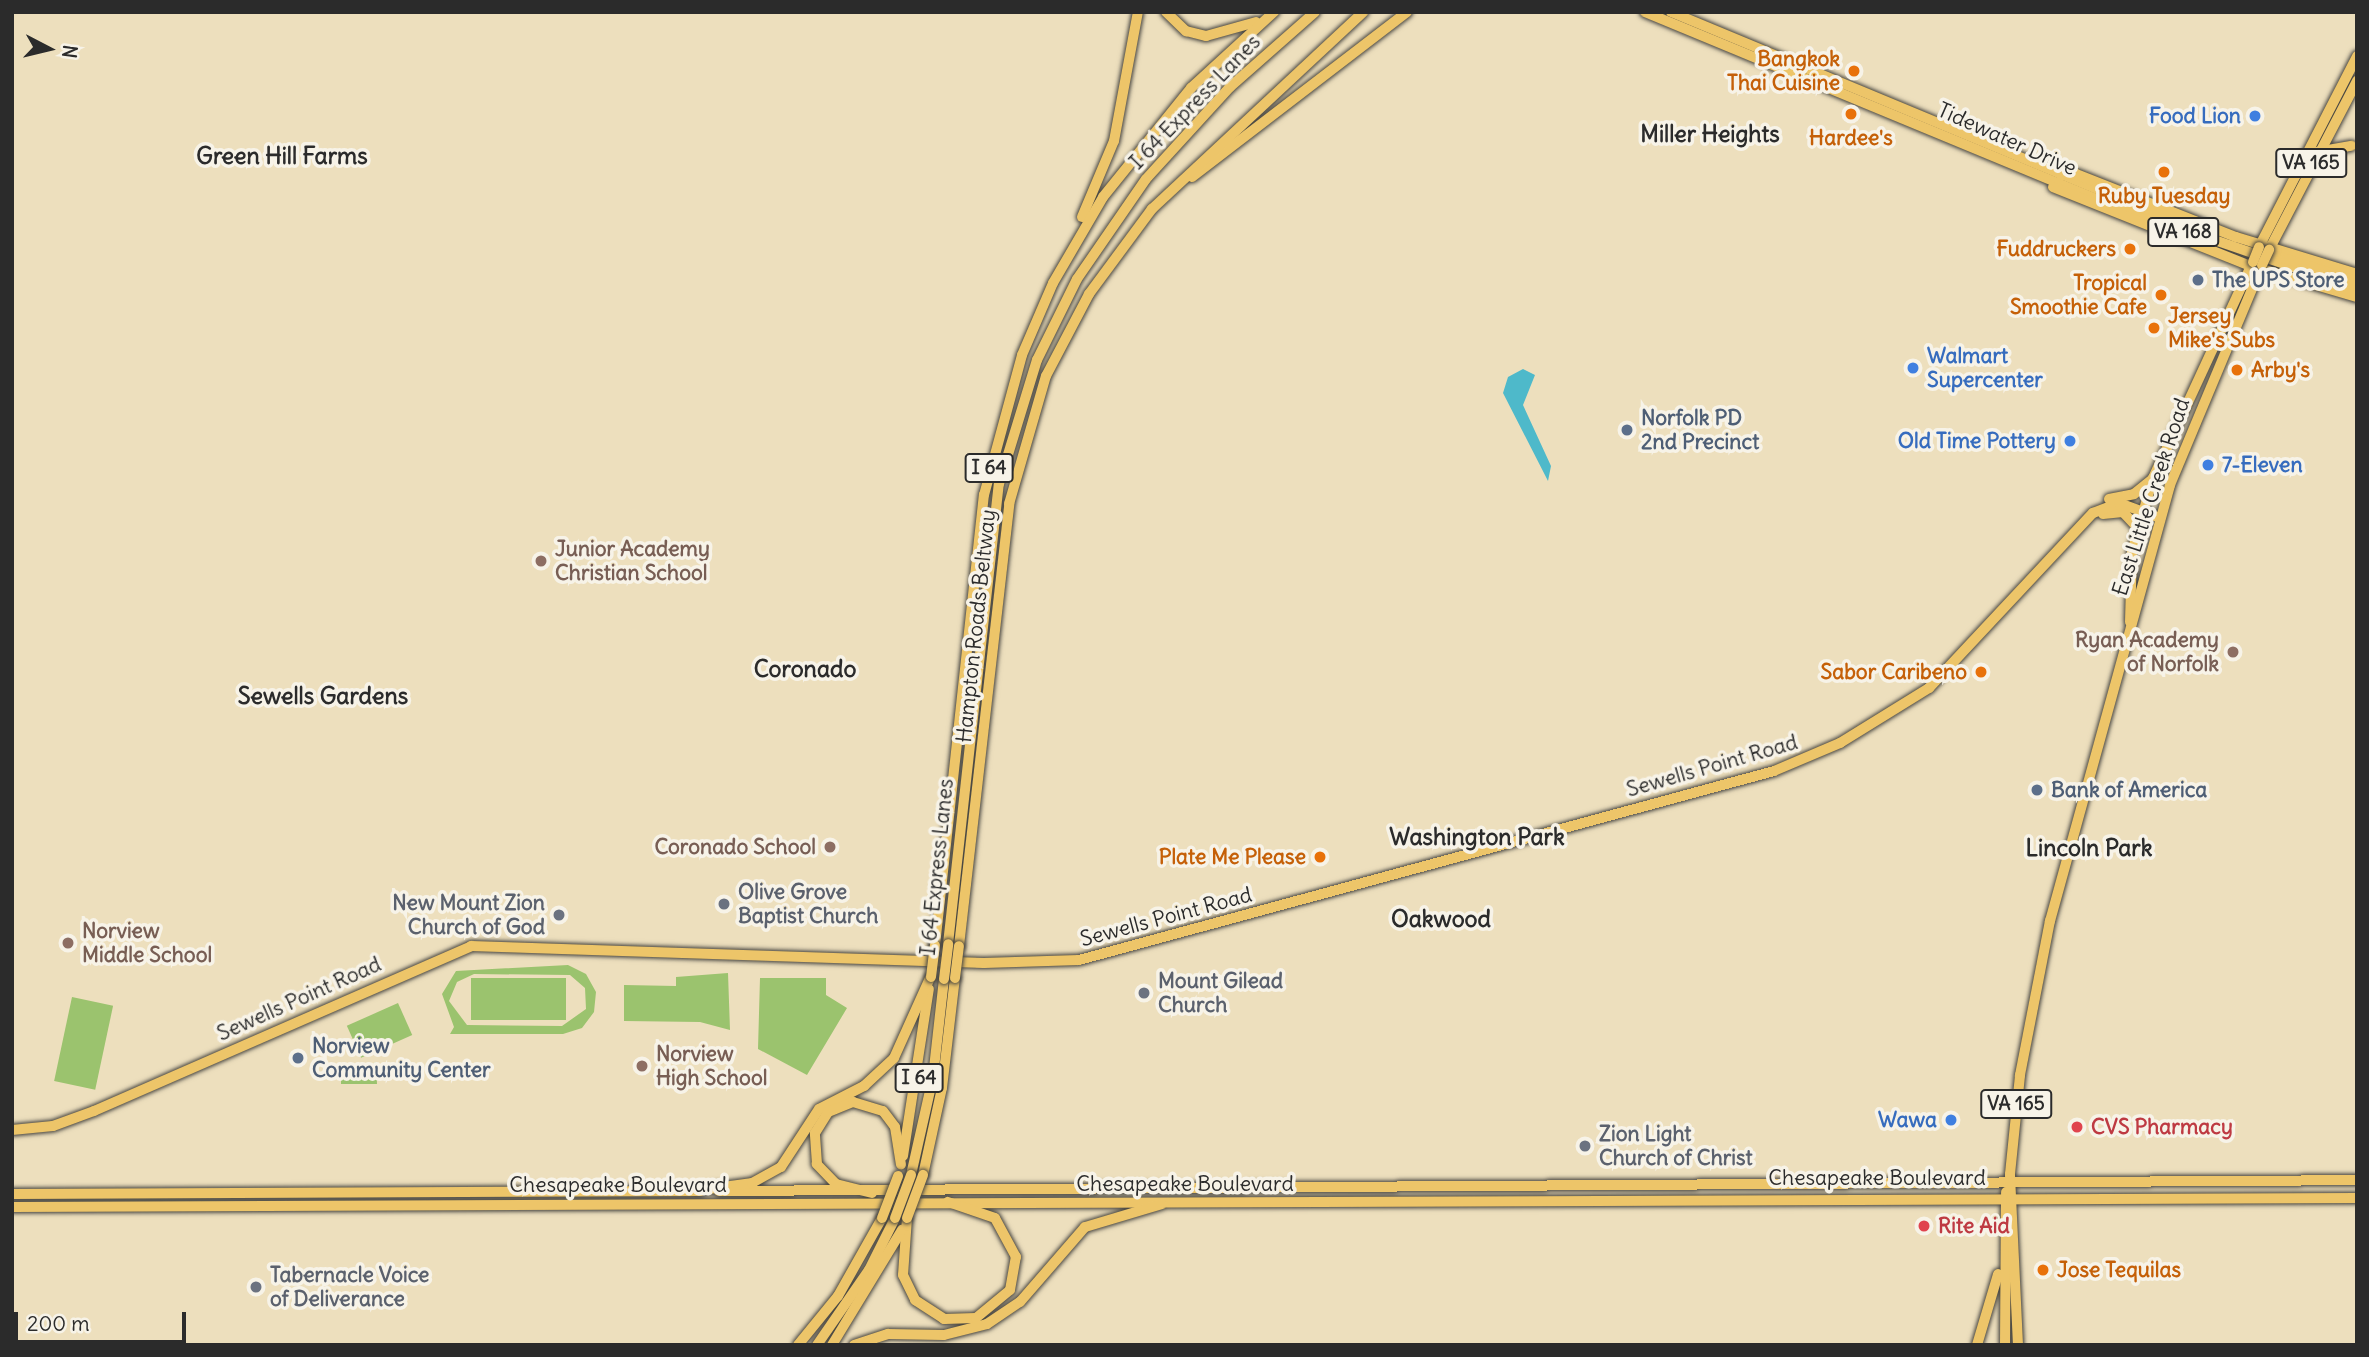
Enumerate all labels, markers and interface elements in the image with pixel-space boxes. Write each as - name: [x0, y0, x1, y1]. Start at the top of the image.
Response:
- north arrow: [14, 14, 84, 84]
- street label: I 64 Express Lanes: [1124, 29, 1266, 175]
- text: N: [57, 44, 83, 60]
- place label: Bangkok Thai Cuisine: [1727, 46, 1840, 96]
- marker: Bangkok Thai Cuisine: [1846, 63, 1862, 79]
- street label: Tidewater Drive: [1934, 97, 2080, 181]
- place label: Food Lion: [2149, 103, 2241, 129]
- marker: Hardee's: [1843, 106, 1859, 122]
- marker: Food Lion: [2247, 108, 2263, 124]
- district label: Miller Heights: [1640, 120, 1780, 148]
- place label: Hardee's: [1809, 125, 1893, 151]
- district label: Green Hill Farms: [196, 142, 368, 170]
- road number: VA 165: [2274, 148, 2348, 178]
- marker: Ruby Tuesday: [2156, 164, 2172, 180]
- place label: Ruby Tuesday: [2098, 183, 2230, 209]
- road number: VA 168: [2146, 216, 2220, 248]
- place label: Fuddruckers: [1997, 236, 2116, 262]
- marker: Fuddruckers: [2122, 241, 2138, 257]
- place label: The UPS Store: [2212, 267, 2345, 293]
- place label: Tropical Smoothie Cafe: [2010, 270, 2147, 320]
- marker: The UPS Store: [2190, 272, 2206, 288]
- marker: Tropical Smoothie Cafe: [2153, 287, 2169, 303]
- place label: Jersey Mike's Subs: [2168, 303, 2275, 353]
- marker: Jersey Mike's Subs: [2146, 320, 2162, 336]
- place label: Walmart Supercenter: [1927, 343, 2043, 393]
- place label: Arby's: [2251, 357, 2310, 383]
- marker: Walmart Supercenter: [1905, 360, 1921, 376]
- marker: Arby's: [2229, 362, 2245, 378]
- street label: East Little Creek Road: [2107, 395, 2195, 599]
- place label: Norfolk PD 2nd Precinct: [1641, 405, 1759, 455]
- marker: Norfolk PD 2nd Precinct: [1619, 422, 1635, 438]
- place label: Old Time Pottery: [1898, 428, 2056, 454]
- marker: Old Time Pottery: [2062, 433, 2078, 449]
- place label: 7-Eleven: [2222, 452, 2303, 478]
- road number: I 64: [964, 453, 1014, 484]
- marker: 7-Eleven: [2200, 457, 2216, 473]
- street label: Hampton Roads Beltway: [951, 508, 1001, 744]
- place label: Junior Academy Christian School: [555, 536, 710, 586]
- marker: Junior Academy Christian School: [533, 553, 549, 569]
- place label: Ryan Academy of Norfolk: [2075, 627, 2219, 677]
- marker: Ryan Academy of Norfolk: [2225, 644, 2241, 660]
- district label: Coronado: [754, 655, 856, 683]
- place label: Sabor Caribeno: [1821, 659, 1967, 685]
- marker: Sabor Caribeno: [1973, 664, 1989, 680]
- district label: Sewells Gardens: [238, 682, 408, 710]
- street label: Sewells Point Road: [1624, 730, 1800, 802]
- street label: I 64 Express Lanes: [915, 777, 959, 957]
- place label: Bank of America: [2051, 777, 2207, 803]
- marker: Bank of America: [2029, 782, 2045, 798]
- district label: Washington Park: [1389, 823, 1565, 851]
- place label: Coronado School: [654, 834, 816, 860]
- district label: Lincoln Park: [2026, 834, 2152, 862]
- marker: Coronado School: [822, 839, 838, 855]
- place label: Plate Me Please: [1159, 844, 1306, 870]
- marker: Plate Me Please: [1312, 849, 1328, 865]
- place label: Olive Grove Baptist Church: [738, 879, 878, 929]
- street label: Sewells Point Road: [1077, 882, 1255, 952]
- place label: New Mount Zion Church of God: [392, 890, 545, 940]
- marker: Olive Grove Baptist Church: [716, 896, 732, 912]
- district label: Oakwood: [1391, 905, 1491, 933]
- marker: New Mount Zion Church of God: [551, 907, 567, 923]
- place label: Norview Middle School: [82, 918, 212, 968]
- marker: Norview Middle School: [60, 935, 76, 951]
- street label: Sewells Point Road: [213, 952, 385, 1046]
- place label: Mount Gilead Church: [1158, 968, 1283, 1018]
- marker: Mount Gilead Church: [1136, 985, 1152, 1001]
- place label: Norview Community Center: [312, 1033, 491, 1083]
- place label: Norview High School: [656, 1041, 767, 1091]
- marker: Norview Community Center: [290, 1050, 306, 1066]
- marker: Norview High School: [634, 1058, 650, 1074]
- road number: I 64: [894, 1062, 944, 1094]
- road number: VA 165: [1979, 1088, 2053, 1120]
- place label: Wawa: [1878, 1107, 1937, 1133]
- marker: Wawa: [1943, 1112, 1959, 1128]
- place label: CVS Pharmacy: [2091, 1114, 2233, 1140]
- marker: CVS Pharmacy: [2069, 1119, 2085, 1135]
- place label: Zion Light Church of Christ: [1599, 1121, 1753, 1171]
- marker: Zion Light Church of Christ: [1577, 1138, 1593, 1154]
- street label: Chesapeake Boulevard: [1768, 1165, 1986, 1191]
- street label: Chesapeake Boulevard: [1076, 1171, 1294, 1197]
- street label: Chesapeake Boulevard: [509, 1172, 727, 1198]
- place label: Rite Aid: [1938, 1213, 2010, 1239]
- marker: Rite Aid: [1916, 1218, 1932, 1234]
- place label: Jose Tequilas: [2057, 1257, 2181, 1283]
- place label: Tabernacle Voice of Deliverance: [270, 1262, 429, 1312]
- marker: Jose Tequilas: [2035, 1262, 2051, 1278]
- marker: Tabernacle Voice of Deliverance: [248, 1279, 264, 1295]
- scale bar: [18, 1298, 189, 1342]
- text: 200 m: [27, 1310, 90, 1337]

